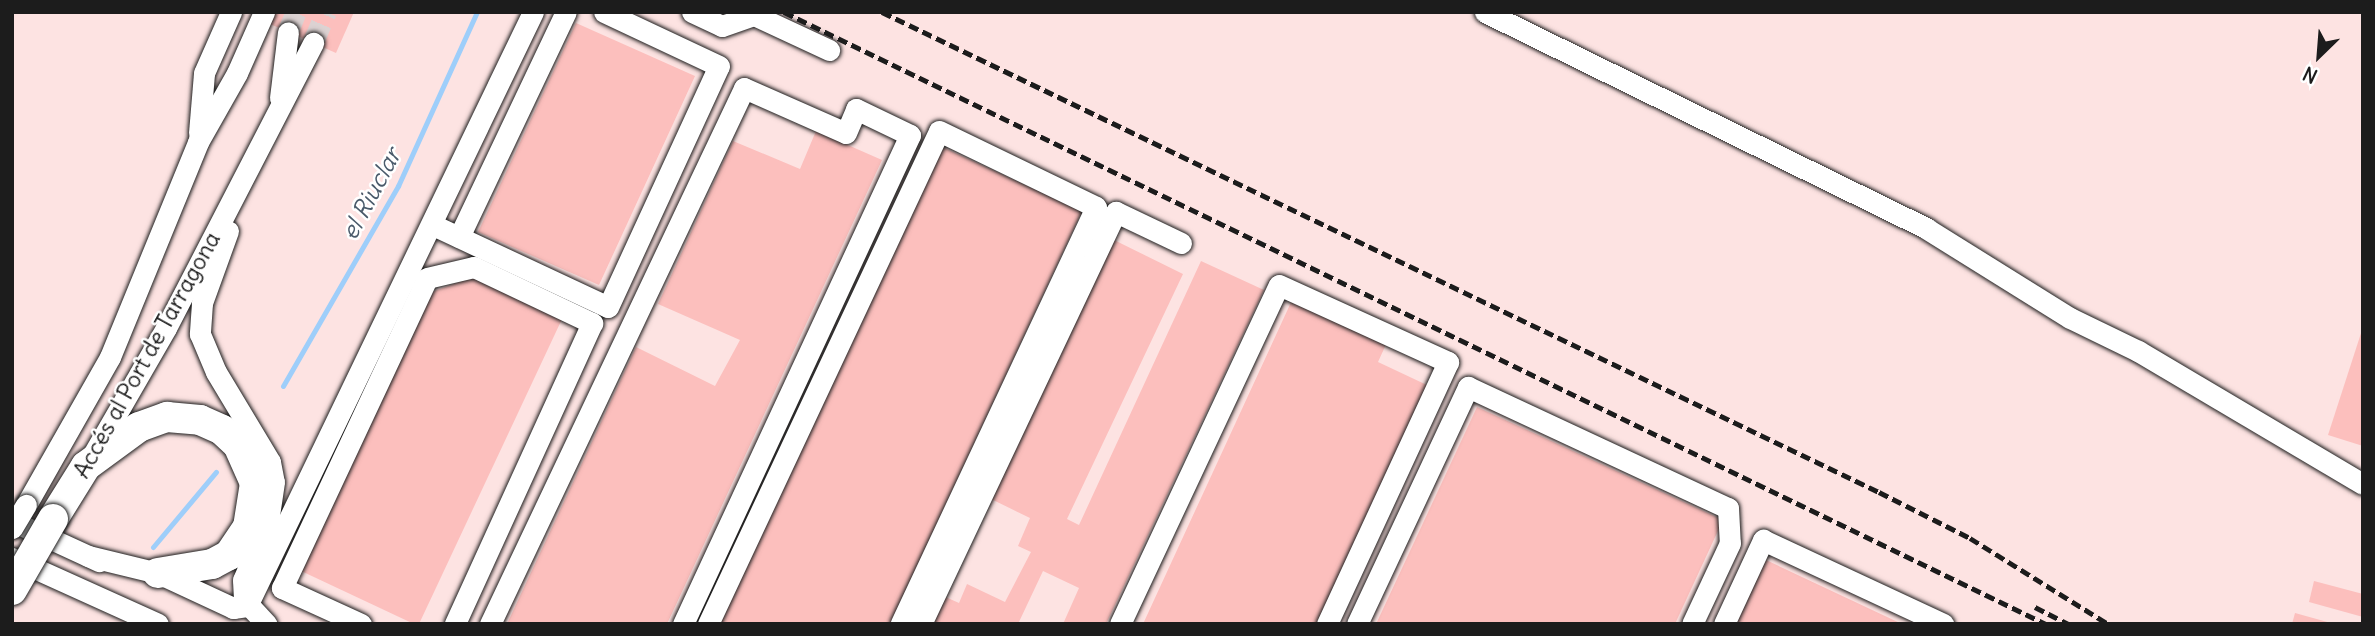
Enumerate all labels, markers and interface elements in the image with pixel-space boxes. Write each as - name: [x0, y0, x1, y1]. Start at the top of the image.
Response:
- north arrow: [2284, 21, 2354, 91]
- text: N: [2299, 61, 2321, 89]
- water label: el Riuclar: [335, 143, 407, 245]
- street label: Accés al Port de Tarragona: [68, 227, 226, 483]

